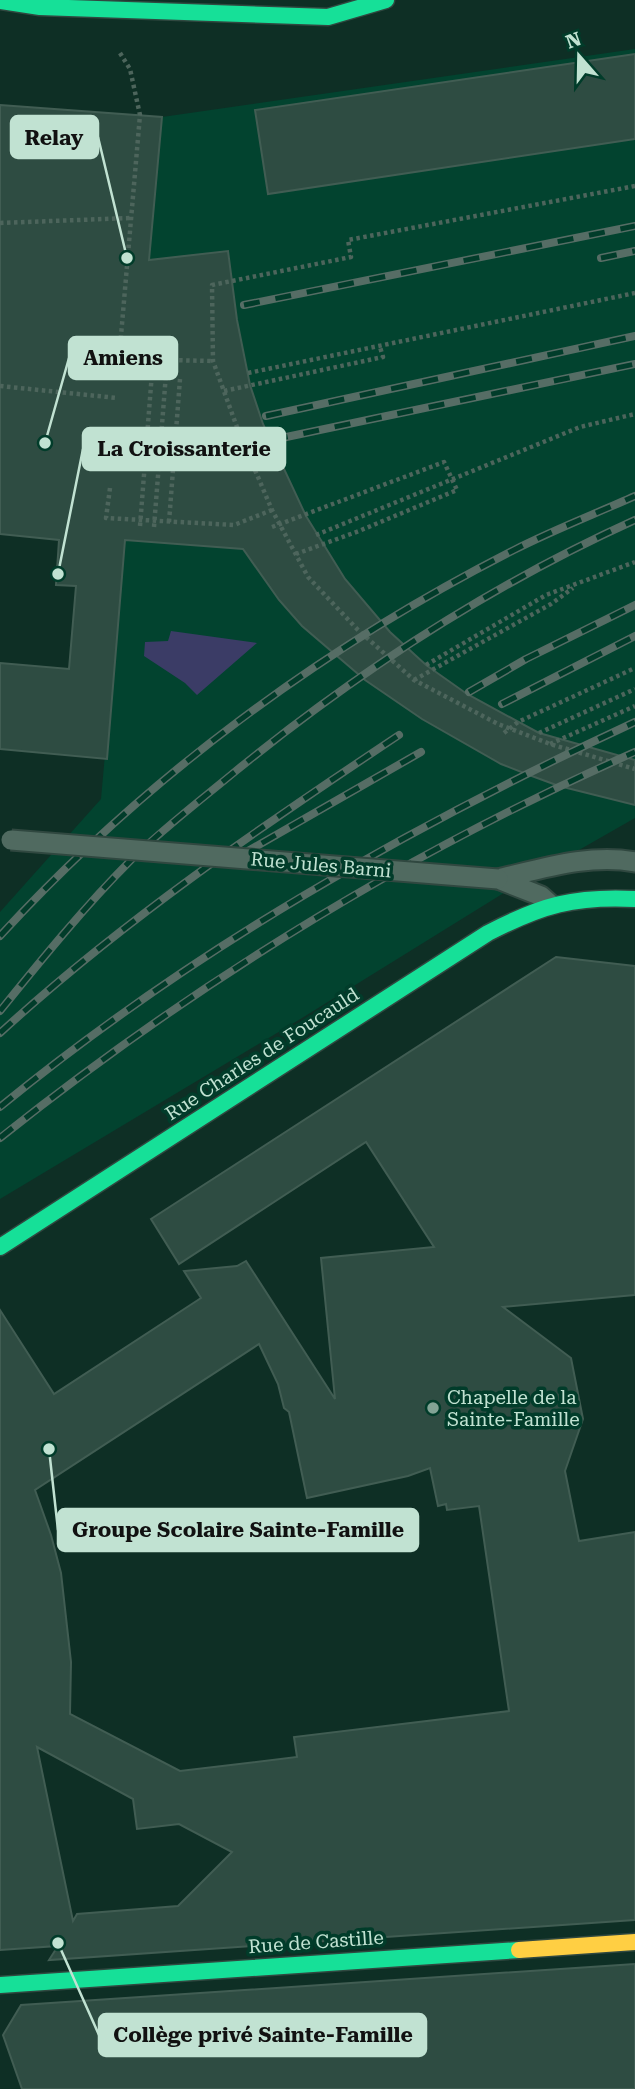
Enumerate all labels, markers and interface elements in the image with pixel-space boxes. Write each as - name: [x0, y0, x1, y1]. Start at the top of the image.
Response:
- north arrow: [544, 21, 614, 91]
- text: N: [563, 27, 585, 54]
- callout: Relay: [11, 116, 98, 158]
- text: Relay: [25, 126, 84, 150]
- callout: Amiens: [69, 337, 177, 379]
- text: Amiens: [83, 346, 163, 370]
- callout: La Croissanterie: [83, 428, 285, 470]
- text: La Croissanterie: [97, 437, 271, 461]
- street label: Rue Jules Barni: [250, 847, 392, 883]
- street label: Rue Charles de Foucauld: [161, 983, 363, 1125]
- place label: Chapelle de la Sainte-Famille: [447, 1386, 580, 1431]
- marker: Chapelle de la Sainte-Famille: [425, 1400, 441, 1416]
- callout: Groupe Scolaire Sainte-Famille: [58, 1509, 418, 1551]
- text: Groupe Scolaire Sainte-Famille: [72, 1518, 404, 1542]
- street label: Rue de Castille: [248, 1926, 384, 1958]
- callout: Collège privé Sainte-Famille: [99, 2014, 426, 2056]
- text: Collège privé Sainte-Famille: [113, 2023, 413, 2047]

